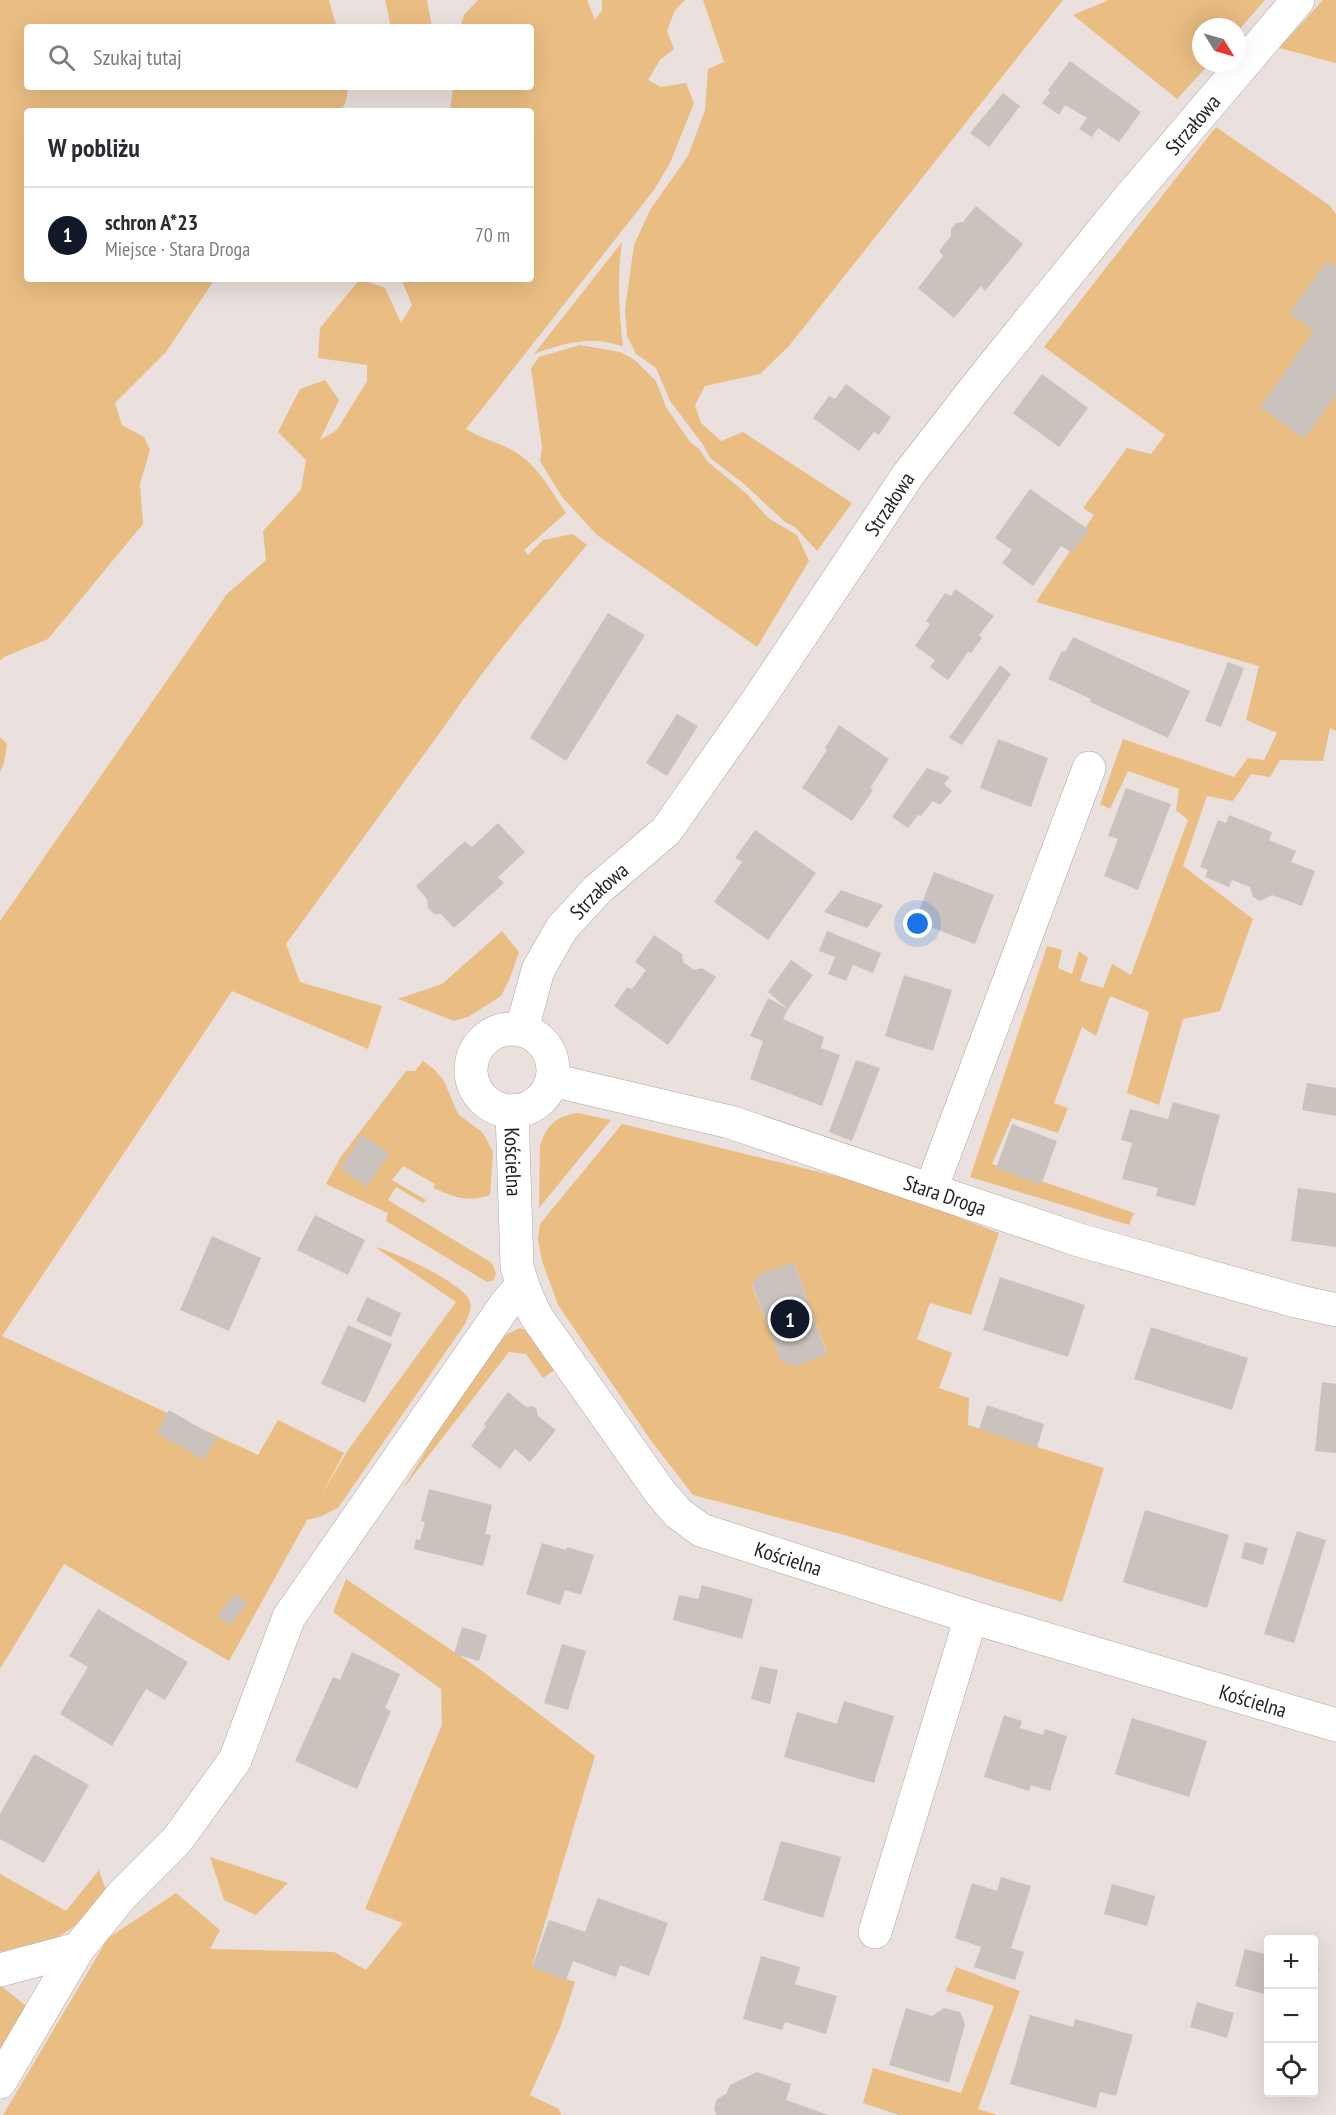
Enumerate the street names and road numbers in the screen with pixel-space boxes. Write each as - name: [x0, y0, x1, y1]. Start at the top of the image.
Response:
- street label: Strzałowa: [1159, 88, 1226, 160]
- street label: Strzałowa: [858, 467, 920, 541]
- street label: Strzałowa: [564, 856, 633, 925]
- street label: Kościelna: [499, 1127, 528, 1197]
- street label: Stara Droga: [900, 1168, 990, 1221]
- street label: Kościelna: [751, 1535, 825, 1582]
- street label: Kościelna: [1216, 1678, 1290, 1723]

